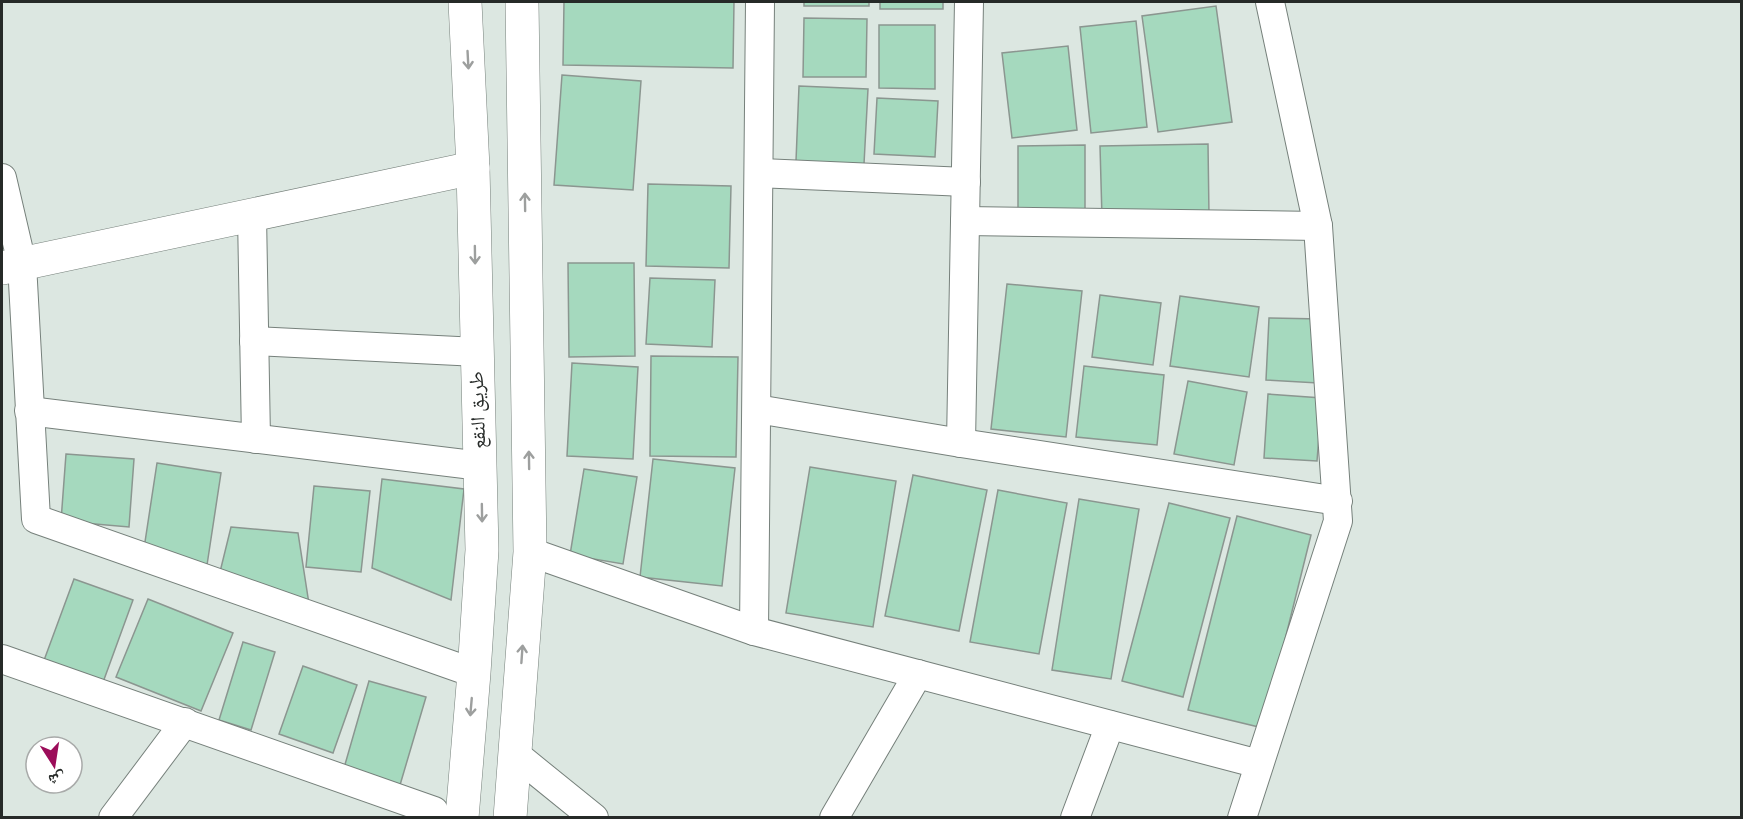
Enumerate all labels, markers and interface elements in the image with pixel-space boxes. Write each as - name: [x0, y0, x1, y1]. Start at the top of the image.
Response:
- one-way arrow: [462, 49, 473, 69]
- one-way arrow: [519, 192, 531, 212]
- one-way arrow: [469, 244, 481, 264]
- street label: طريق النقع: [465, 371, 493, 449]
- one-way arrow: [523, 450, 534, 470]
- one-way arrow: [476, 502, 487, 522]
- one-way arrow: [517, 645, 528, 665]
- one-way arrow: [466, 697, 477, 717]
- north arrow: [24, 735, 84, 795]
- text: ش: [46, 766, 67, 789]

